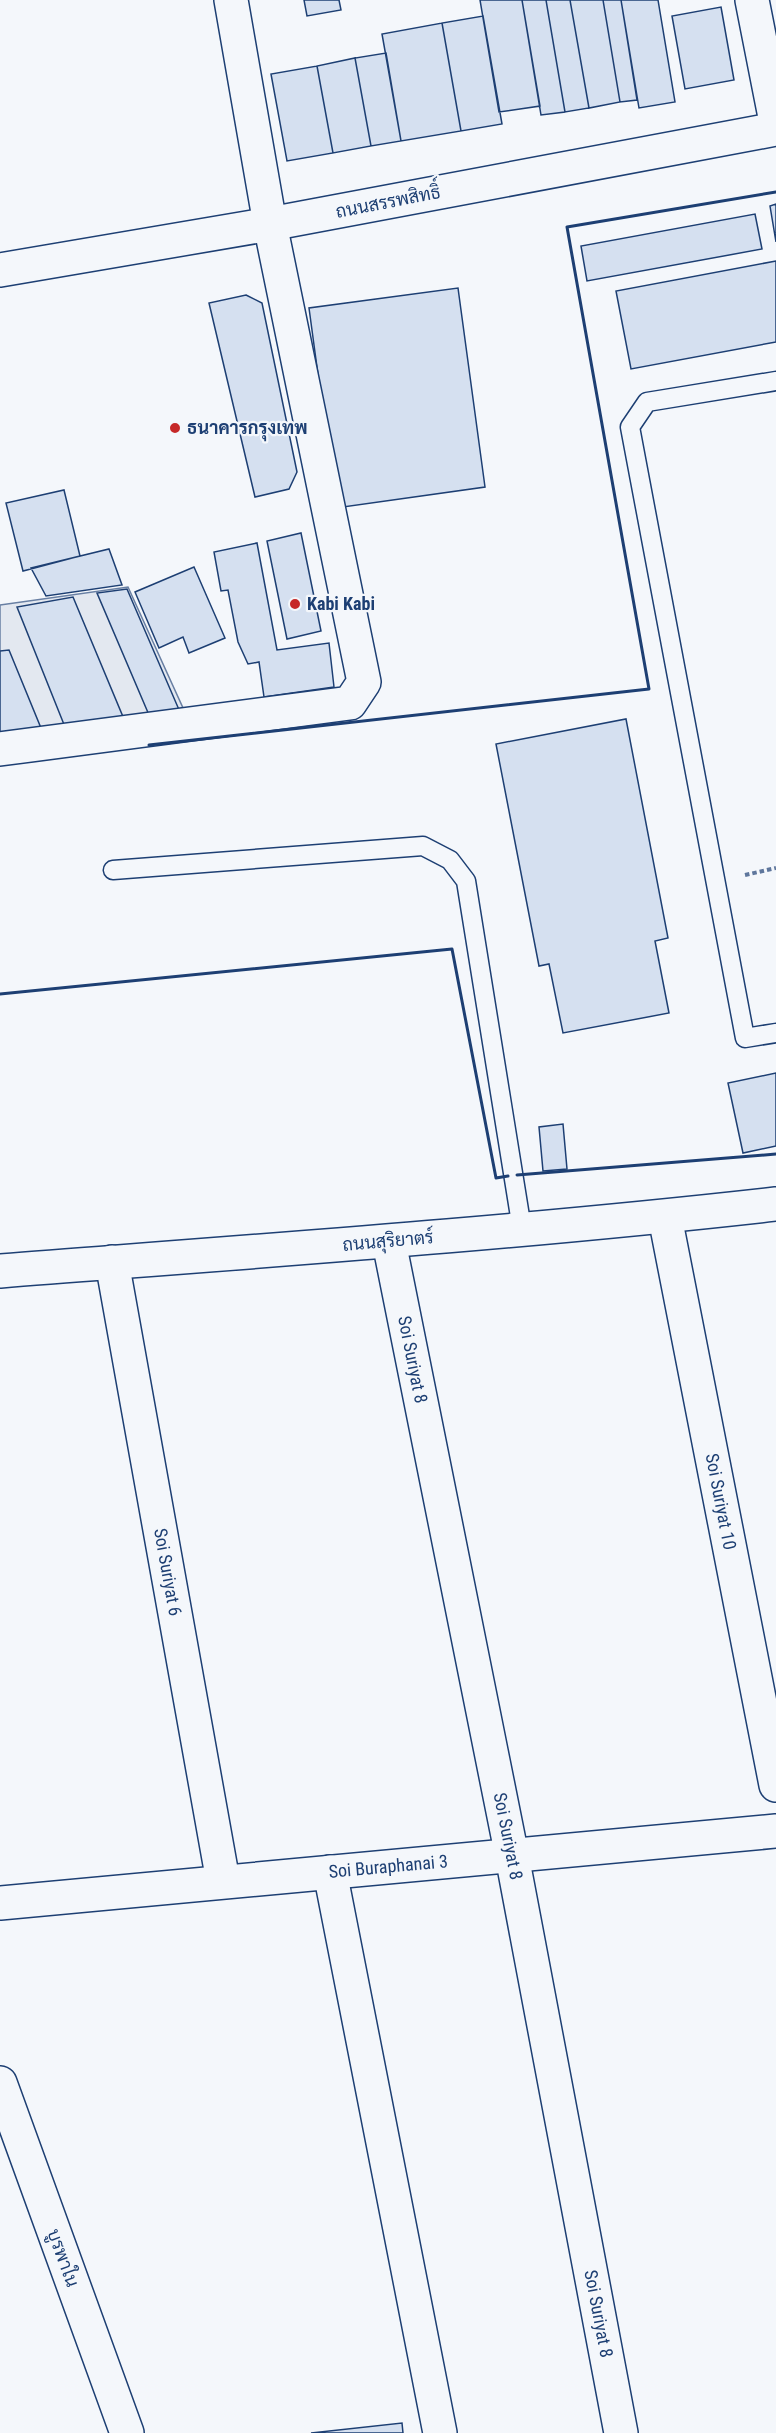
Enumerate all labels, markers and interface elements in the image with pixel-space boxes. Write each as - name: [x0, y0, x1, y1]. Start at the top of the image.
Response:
- street label: ถนนสรรพสิทธิ์: [333, 176, 442, 222]
- place label: ธนาคารกรุงเทพ: [187, 417, 308, 442]
- marker: ธนาคารกรุงเทพ: [168, 421, 182, 435]
- place label: Kabi Kabi: [307, 593, 375, 614]
- marker: Kabi Kabi: [288, 597, 302, 611]
- street label: ถนนสุริยาตร์: [341, 1224, 435, 1257]
- street label: Soi Suriyat 8: [394, 1314, 432, 1405]
- street label: Soi Suriyat 10: [701, 1452, 741, 1551]
- street label: Soi Suriyat 6: [150, 1526, 186, 1617]
- street label: Soi Suriyat 8: [490, 1791, 527, 1882]
- street label: Soi Buraphanai 3: [328, 1850, 449, 1882]
- street label: บูรพาใน: [40, 2225, 86, 2291]
- street label: Soi Suriyat 8: [580, 2268, 618, 2359]

